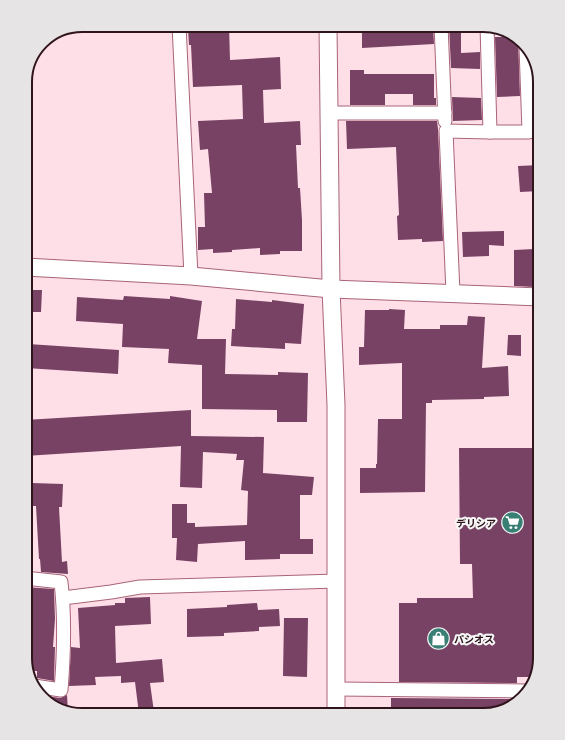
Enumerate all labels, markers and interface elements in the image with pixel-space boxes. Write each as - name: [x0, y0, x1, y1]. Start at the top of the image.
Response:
- supermarket icon: デリシア: [499, 510, 525, 536]
- place label: デリシア: [456, 516, 496, 531]
- shop icon: パシオス: [426, 626, 452, 652]
- place label: パシオス: [454, 632, 494, 647]

